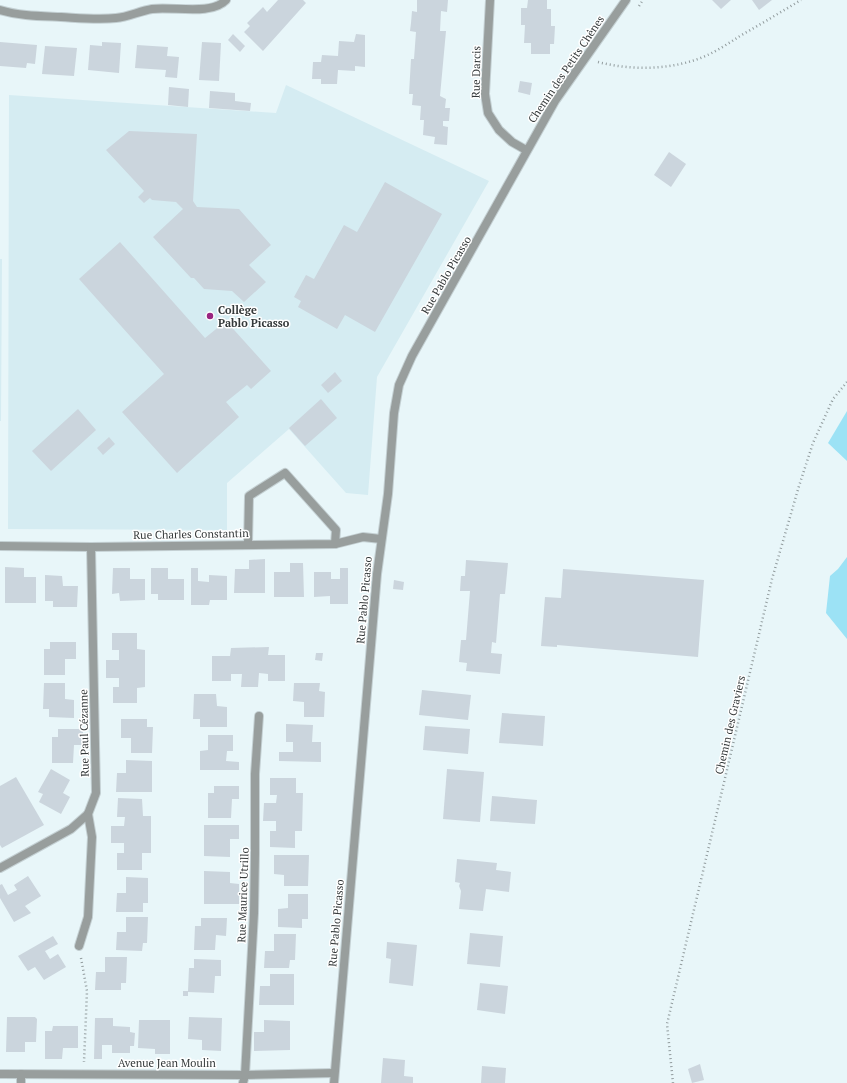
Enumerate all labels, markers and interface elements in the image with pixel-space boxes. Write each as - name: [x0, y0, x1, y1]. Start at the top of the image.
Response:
- street label: Chemin des Petits Chênes: [525, 12, 607, 125]
- street label: Rue Darcis: [469, 45, 483, 98]
- street label: Rue Pablo Picasso: [418, 233, 474, 317]
- place label: Collège Pablo Picasso: [218, 303, 290, 330]
- marker: Collège Pablo Picasso: [205, 311, 215, 321]
- street label: Rue Charles Constantin: [133, 526, 249, 542]
- street label: Rue Pablo Picasso: [353, 556, 375, 644]
- street label: Chemin des Graviers: [712, 674, 748, 776]
- street label: Rue Paul Cézanne: [76, 689, 92, 777]
- street label: Rue Maurice Utrillo: [234, 847, 252, 943]
- street label: Rue Pablo Picasso: [325, 879, 347, 967]
- street label: Avenue Jean Moulin: [118, 1056, 216, 1070]

